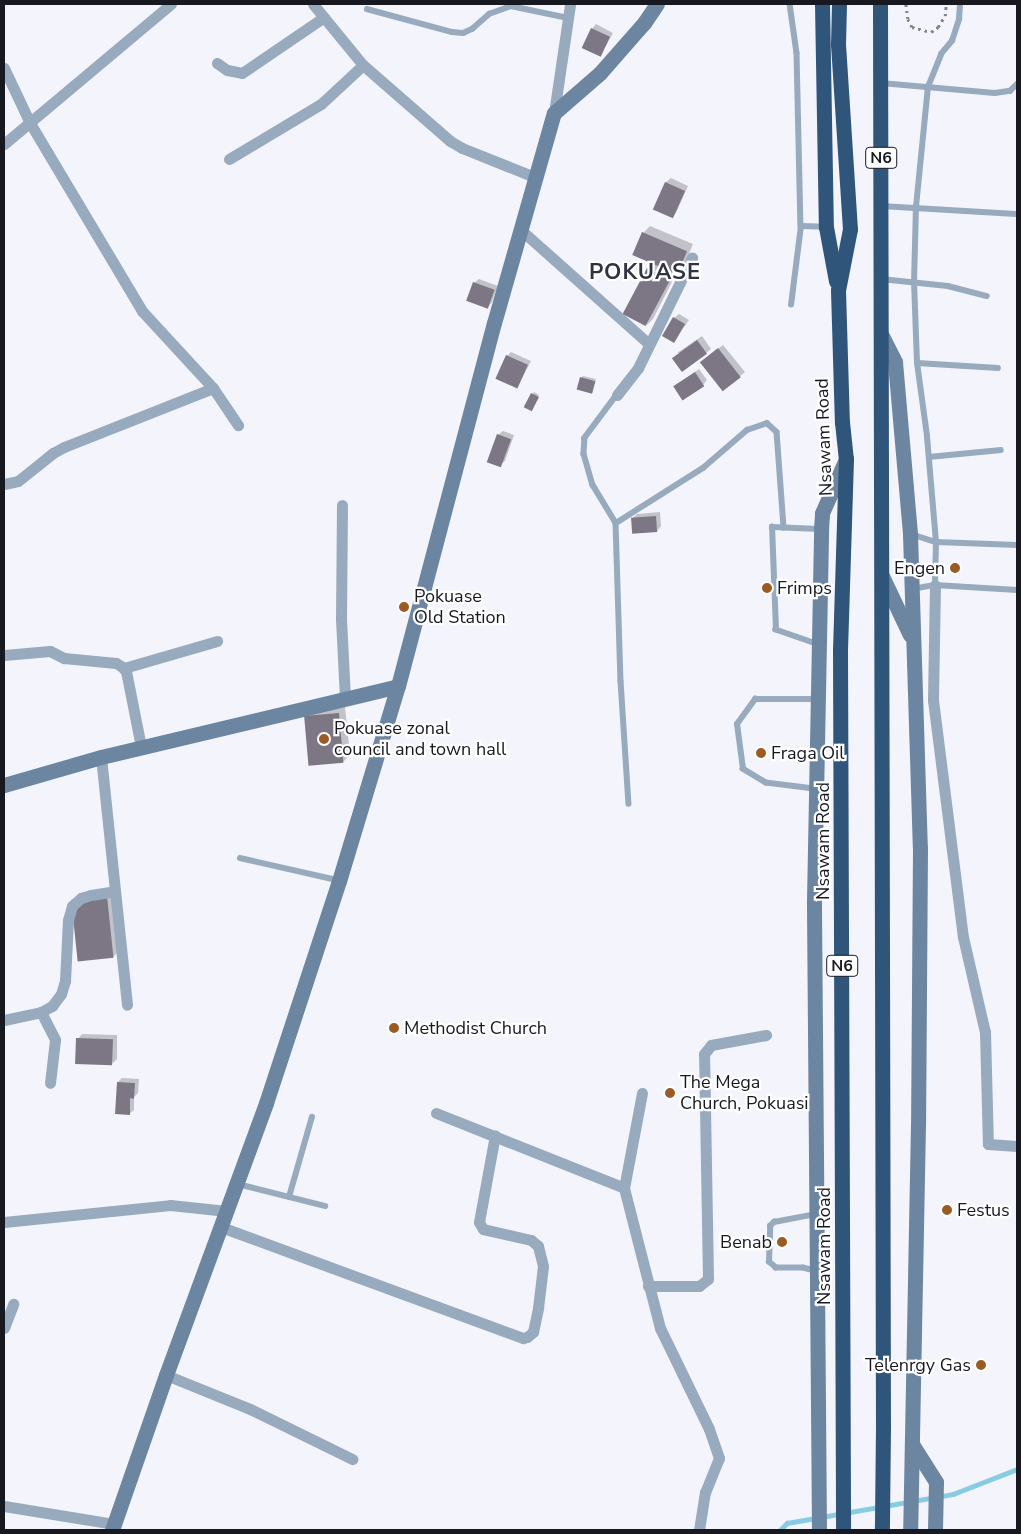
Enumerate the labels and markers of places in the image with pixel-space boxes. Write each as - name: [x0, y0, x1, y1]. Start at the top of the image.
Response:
- place label: Engen: [894, 557, 945, 579]
- marker: Engen: [949, 562, 961, 574]
- place label: Frimps: [777, 577, 832, 599]
- marker: Frimps: [761, 582, 773, 594]
- place label: Pokuase Old Station: [414, 586, 506, 628]
- marker: Pokuase Old Station: [398, 601, 410, 613]
- place label: Pokuase zonal council and town hall: [334, 718, 506, 761]
- marker: Pokuase zonal council and town hall: [318, 733, 330, 745]
- place label: Fraga Oil: [771, 742, 845, 764]
- marker: Fraga Oil: [755, 747, 767, 759]
- place label: Methodist Church: [404, 1017, 547, 1039]
- marker: Methodist Church: [388, 1022, 400, 1034]
- place label: The Mega Church, Pokuasi: [680, 1072, 809, 1114]
- marker: The Mega Church, Pokuasi: [664, 1087, 676, 1099]
- place label: Festus: [957, 1199, 1010, 1221]
- marker: Festus: [941, 1204, 953, 1216]
- place label: Benab: [720, 1231, 772, 1253]
- marker: Benab: [776, 1236, 788, 1248]
- place label: Telenrgy Gas: [865, 1354, 971, 1376]
- marker: Telenrgy Gas: [975, 1359, 987, 1371]

